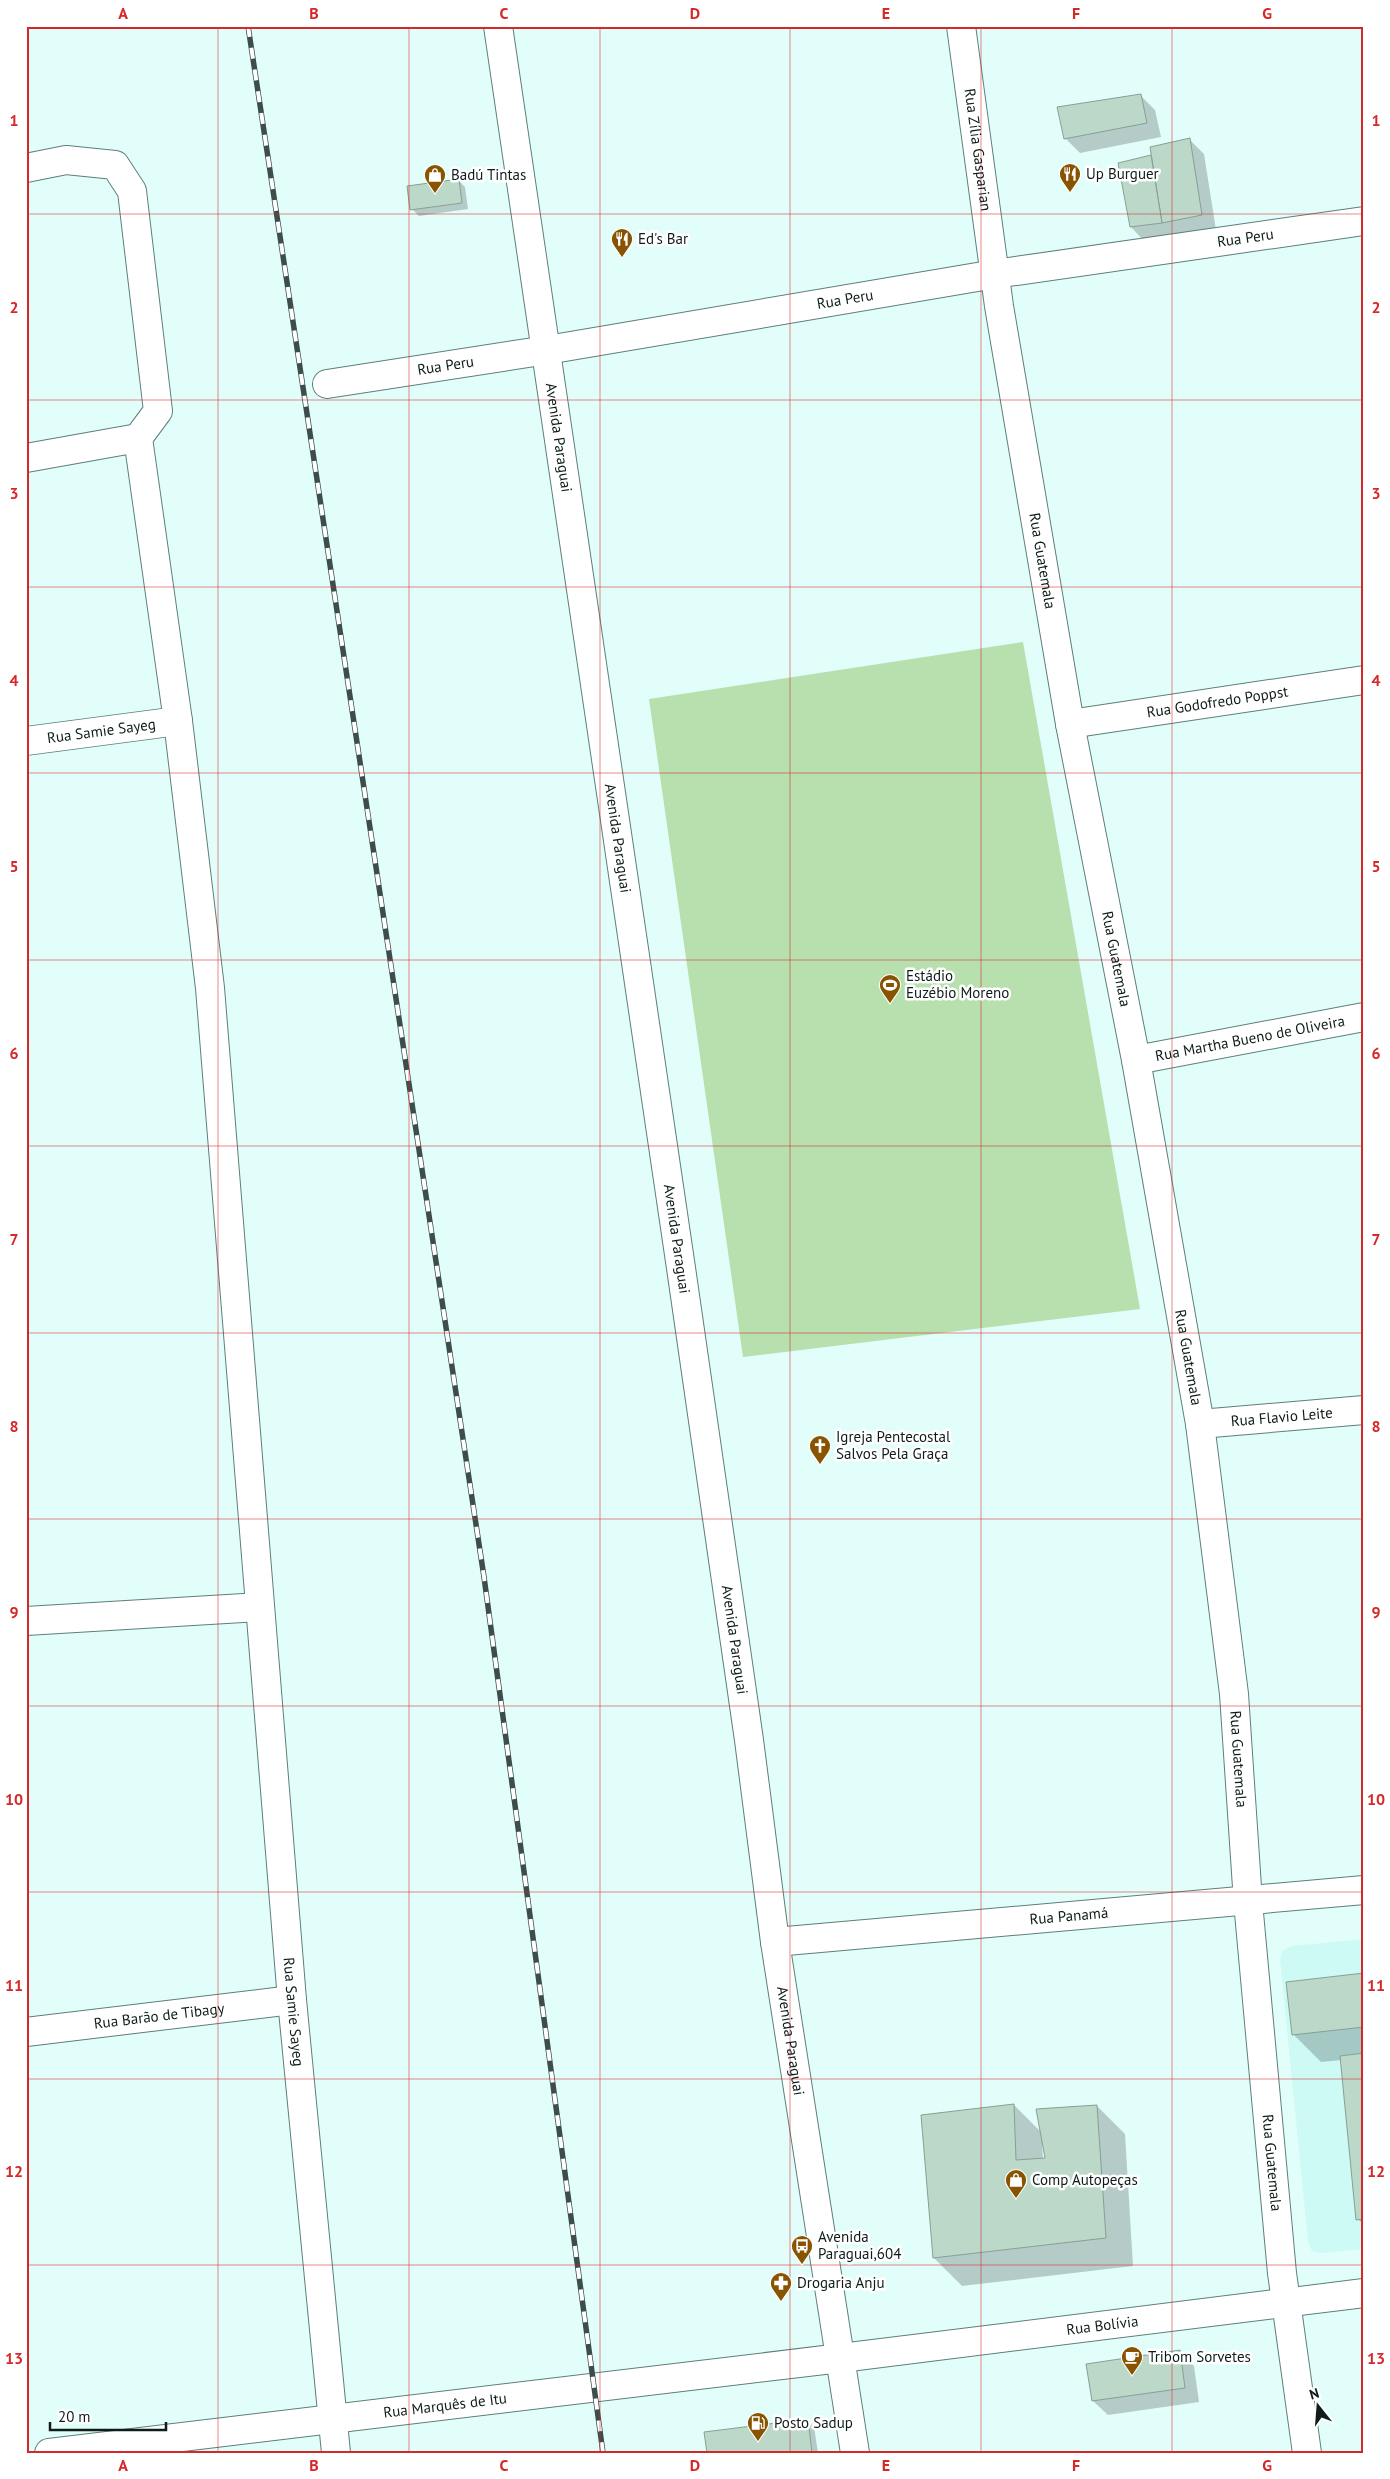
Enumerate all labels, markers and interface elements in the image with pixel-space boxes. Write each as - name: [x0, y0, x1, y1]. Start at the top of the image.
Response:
- text: A: [118, 3, 128, 23]
- text: B: [309, 3, 319, 23]
- text: C: [500, 3, 509, 23]
- text: D: [690, 3, 700, 23]
- text: E: [882, 3, 890, 23]
- text: F: [1072, 3, 1080, 23]
- text: G: [1262, 3, 1272, 23]
- street label: Rua Zília Gasparian: [961, 87, 996, 212]
- text: 1: [9, 110, 19, 130]
- text: 1: [1371, 110, 1381, 130]
- restaurant icon: Up Burguer: [1058, 162, 1082, 193]
- shop icon: Badú Tintas: [423, 163, 447, 194]
- place label: Up Burguer: [1086, 164, 1159, 183]
- place label: Badú Tintas: [451, 165, 526, 184]
- street label: Rua Peru: [1216, 224, 1275, 251]
- restaurant icon: Ed's Bar: [610, 227, 634, 258]
- place label: Ed's Bar: [638, 229, 688, 248]
- street label: Rua Peru: [815, 285, 875, 313]
- text: 2: [9, 297, 19, 317]
- text: 2: [1371, 297, 1381, 317]
- street label: Rua Peru: [416, 351, 475, 379]
- street label: Avenida Paraguai: [542, 382, 577, 493]
- text: 3: [9, 483, 19, 503]
- text: 3: [1371, 483, 1381, 503]
- street label: Rua Guatemala: [1025, 511, 1060, 610]
- text: 4: [9, 670, 19, 690]
- text: 4: [1371, 670, 1381, 690]
- street label: Rua Godofredo Poppst: [1145, 681, 1289, 721]
- street label: Rua Samie Sayeg: [46, 714, 157, 747]
- street label: Avenida Paraguai: [601, 782, 636, 894]
- text: 5: [9, 856, 19, 876]
- text: 5: [1371, 856, 1381, 876]
- street label: Rua Guatemala: [1098, 909, 1135, 1008]
- place label: Estádio Euzébio Moreno: [906, 966, 1009, 1002]
- sports icon: Estádio Euzébio Moreno: [878, 973, 902, 1004]
- street label: Rua Martha Bueno de Oliveira: [1154, 1011, 1346, 1065]
- text: 6: [9, 1043, 19, 1063]
- text: 6: [1371, 1043, 1381, 1063]
- street label: Avenida Paraguai: [660, 1183, 695, 1295]
- text: 7: [9, 1229, 19, 1249]
- text: 7: [1371, 1229, 1381, 1249]
- street label: Rua Guatemala: [1171, 1308, 1207, 1407]
- street label: Rua Flavio Leite: [1230, 1403, 1333, 1430]
- text: 8: [9, 1416, 19, 1436]
- text: 8: [1371, 1416, 1381, 1436]
- place label: Igreja Pentecostal Salvos Pela Graça: [836, 1427, 951, 1463]
- church icon: Igreja Pentecostal Salvos Pela Graça: [808, 1434, 832, 1465]
- street label: Avenida Paraguai: [718, 1584, 752, 1696]
- text: 9: [9, 1602, 19, 1622]
- text: 9: [1371, 1602, 1381, 1622]
- street label: Rua Guatemala: [1226, 1710, 1252, 1808]
- text: 10: [5, 1789, 23, 1809]
- text: 10: [1367, 1789, 1385, 1809]
- street label: Rua Panamá: [1029, 1903, 1109, 1928]
- street label: Rua Samie Sayeg: [280, 1957, 308, 2067]
- text: 11: [5, 1975, 23, 1995]
- text: 11: [1367, 1975, 1385, 1995]
- street label: Avenida Paraguai: [773, 1985, 809, 2097]
- street label: Rua Barão de Tibagy: [93, 1998, 225, 2033]
- street label: Rua Guatemala: [1259, 2113, 1286, 2212]
- text: 12: [5, 2161, 23, 2181]
- text: 12: [1367, 2161, 1385, 2181]
- shop icon: Comp Autopeças: [1004, 2168, 1028, 2199]
- place label: Comp Autopeças: [1032, 2170, 1138, 2189]
- place label: Avenida Paraguai,604: [818, 2227, 901, 2263]
- bus stop icon: Avenida Paraguai,604: [790, 2234, 814, 2265]
- pharmacy icon: Drogaria Anju: [769, 2271, 793, 2302]
- place label: Drogaria Anju: [797, 2273, 885, 2292]
- street label: Rua Bolívia: [1065, 2311, 1139, 2339]
- cafe icon: Tribom Sorvetes: [1120, 2345, 1144, 2376]
- place label: Tribom Sorvetes: [1148, 2347, 1251, 2366]
- text: 13: [5, 2348, 23, 2368]
- text: 13: [1367, 2348, 1385, 2368]
- north arrow: [1292, 2382, 1342, 2432]
- text: N: [1307, 2384, 1321, 2404]
- street label: Rua Marquês de Itu: [382, 2388, 508, 2422]
- scale bar: [50, 2399, 166, 2431]
- text: 20 m: [58, 2407, 91, 2426]
- fuel station icon: Posto Sadup: [746, 2411, 770, 2442]
- place label: Posto Sadup: [774, 2413, 853, 2432]
- text: A: [118, 2455, 128, 2475]
- text: B: [309, 2455, 319, 2475]
- text: C: [500, 2455, 509, 2475]
- text: D: [690, 2455, 700, 2475]
- text: E: [882, 2455, 890, 2475]
- text: F: [1072, 2455, 1080, 2475]
- text: G: [1262, 2455, 1272, 2475]

